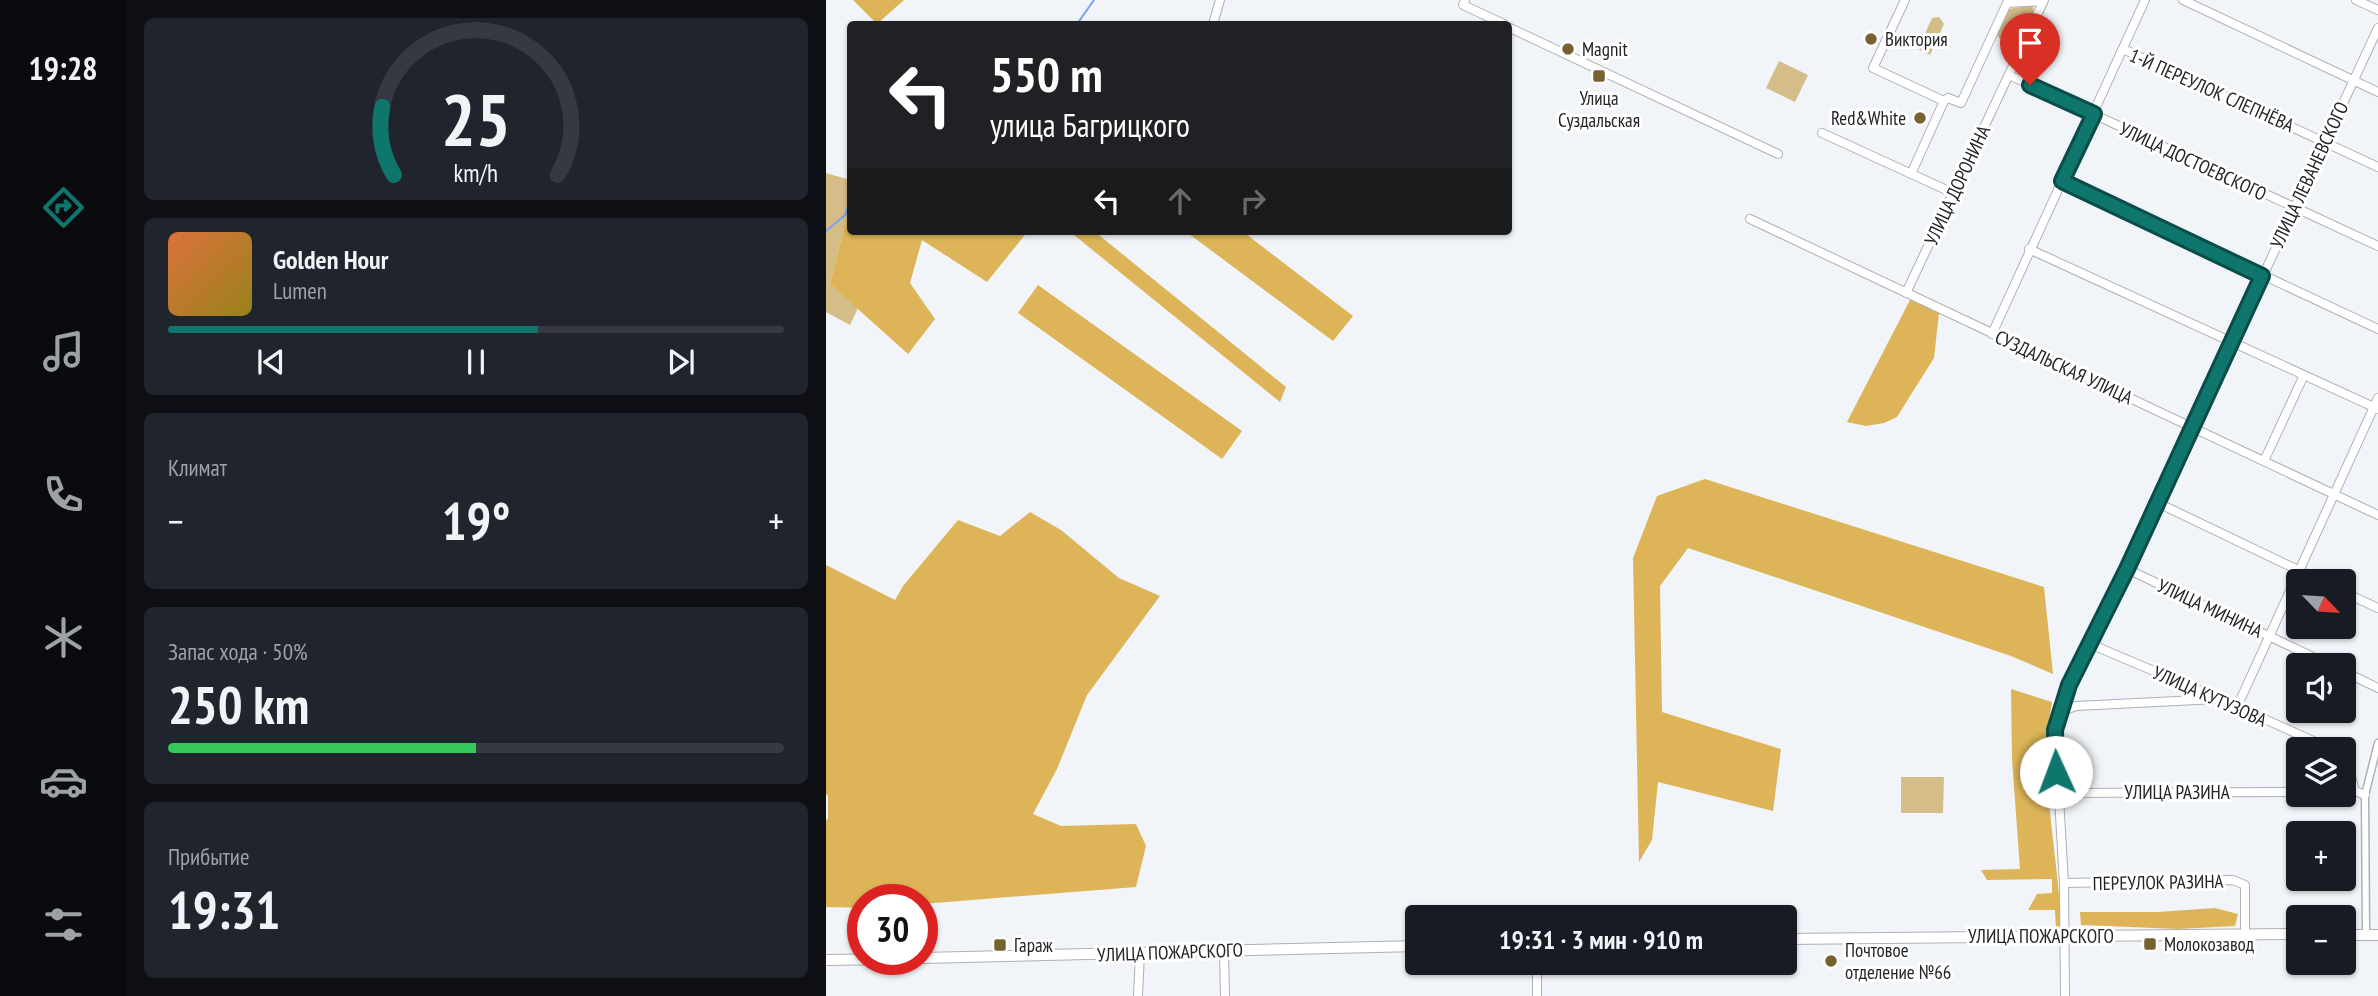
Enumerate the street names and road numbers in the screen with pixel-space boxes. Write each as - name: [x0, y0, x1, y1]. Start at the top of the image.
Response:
- street label: 1-Й ПЕРЕУЛОК СЛЕПНЁВА: [2126, 43, 2298, 137]
- street label: УЛИЦА ЛЕВАНЕВСКОГО: [2265, 98, 2353, 252]
- street label: УЛИЦА ДОСТОЕВСКОГО: [2116, 116, 2270, 206]
- street label: УЛИЦА ДОРОНИНА: [1919, 121, 1995, 249]
- street label: СУЗДАЛЬСКАЯ УЛИЦА: [1991, 325, 2137, 409]
- street label: УЛИЦА МИНИНА: [2154, 573, 2266, 643]
- street label: УЛИЦА КУТУЗОВА: [2149, 660, 2271, 732]
- street label: УЛИЦА РАЗИНА: [2124, 780, 2230, 804]
- street label: ПЕРЕУЛОК РАЗИНА: [2092, 869, 2224, 895]
- street label: УЛИЦА ПОЖАРСКОГО: [1968, 924, 2114, 948]
- street label: УЛИЦА ПОЖАРСКОГО: [1097, 937, 1243, 967]

